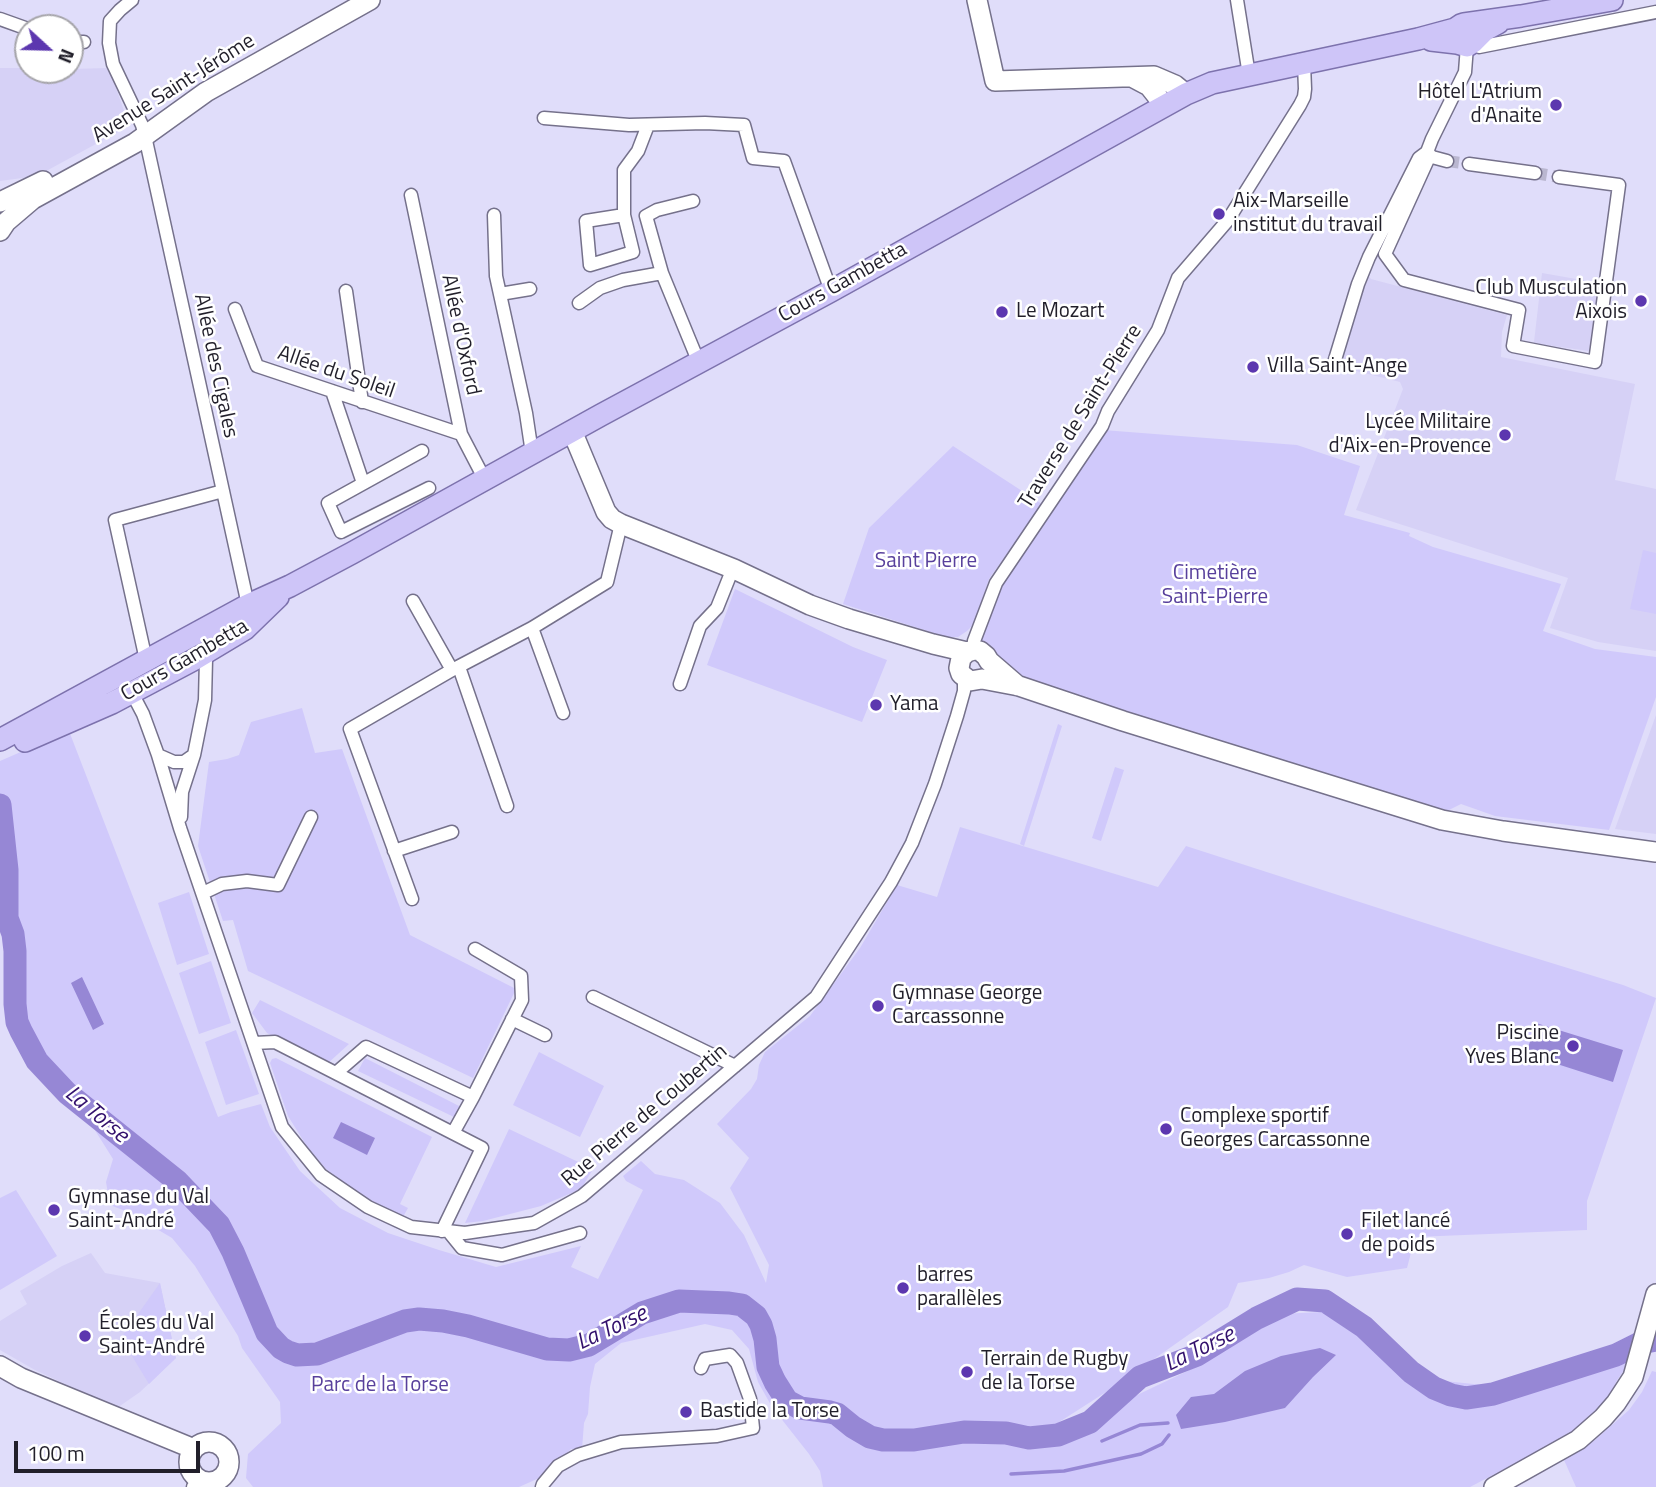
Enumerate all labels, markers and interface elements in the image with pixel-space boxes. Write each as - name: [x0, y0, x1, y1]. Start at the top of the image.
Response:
- north arrow: [14, 14, 84, 84]
- street label: Avenue Saint-Jérôme: [88, 29, 260, 149]
- text: N: [51, 45, 83, 68]
- place label: Hôtel L'Atrium d'Anaite: [1418, 80, 1542, 130]
- marker: Hôtel L'Atrium d'Anaite: [1548, 97, 1564, 113]
- place label: Aix-Marseille institut du travail: [1233, 189, 1383, 239]
- marker: Aix-Marseille institut du travail: [1211, 206, 1227, 222]
- street label: Cours Gambetta: [774, 237, 912, 329]
- street label: Allée d'Oxford: [435, 272, 485, 398]
- place label: Club Musculation Aixois: [1475, 276, 1627, 326]
- street label: Allée des Cigales: [187, 292, 243, 440]
- marker: Club Musculation Aixois: [1633, 293, 1649, 309]
- place label: Le Mozart: [1016, 299, 1104, 325]
- marker: Le Mozart: [994, 304, 1010, 320]
- street label: Traverse de Saint-Pierre: [1014, 320, 1148, 514]
- street label: Allée du Soleil: [274, 341, 398, 405]
- place label: Villa Saint-Ange: [1267, 354, 1407, 380]
- marker: Villa Saint-Ange: [1245, 359, 1261, 375]
- place label: Lycée Militaire d'Aix-en-Provence: [1328, 410, 1491, 460]
- marker: Lycée Militaire d'Aix-en-Provence: [1497, 427, 1513, 443]
- park label: Saint Pierre: [875, 549, 977, 575]
- park label: Cimetière Saint-Pierre: [1162, 561, 1268, 611]
- street label: Cours Gambetta: [117, 614, 253, 708]
- place label: Yama: [890, 692, 939, 718]
- marker: Yama: [868, 697, 884, 713]
- place label: Gymnase George Carcassonne: [892, 981, 1042, 1031]
- marker: Gymnase George Carcassonne: [870, 998, 886, 1014]
- place label: Piscine Yves Blanc: [1465, 1021, 1559, 1071]
- marker: Piscine Yves Blanc: [1565, 1038, 1581, 1054]
- street label: Rue Pierre de Coubertin: [557, 1039, 733, 1193]
- water label: La Torse: [59, 1081, 133, 1149]
- place label: Complexe sportif Georges Carcassonne: [1180, 1104, 1370, 1154]
- marker: Complexe sportif Georges Carcassonne: [1158, 1121, 1174, 1137]
- place label: Gymnase du Val Saint-André: [68, 1185, 209, 1235]
- marker: Gymnase du Val Saint-André: [46, 1202, 62, 1218]
- place label: Filet lancé de poids: [1361, 1209, 1450, 1259]
- marker: Filet lancé de poids: [1339, 1226, 1355, 1242]
- place label: barres parallèles: [917, 1263, 1002, 1313]
- marker: barres parallèles: [895, 1280, 911, 1296]
- water label: La Torse: [572, 1301, 652, 1357]
- place label: Écoles du Val Saint-André: [99, 1311, 214, 1361]
- water label: La Torse: [1161, 1321, 1239, 1379]
- marker: Écoles du Val Saint-André: [77, 1328, 93, 1344]
- place label: Terrain de Rugby de la Torse: [981, 1347, 1128, 1397]
- marker: Terrain de Rugby de la Torse: [959, 1364, 975, 1380]
- park label: Parc de la Torse: [311, 1373, 449, 1399]
- place label: Bastide la Torse: [700, 1399, 839, 1425]
- marker: Bastide la Torse: [678, 1404, 694, 1420]
- scale bar: [18, 1428, 203, 1472]
- text: 100 m: [27, 1437, 84, 1469]

